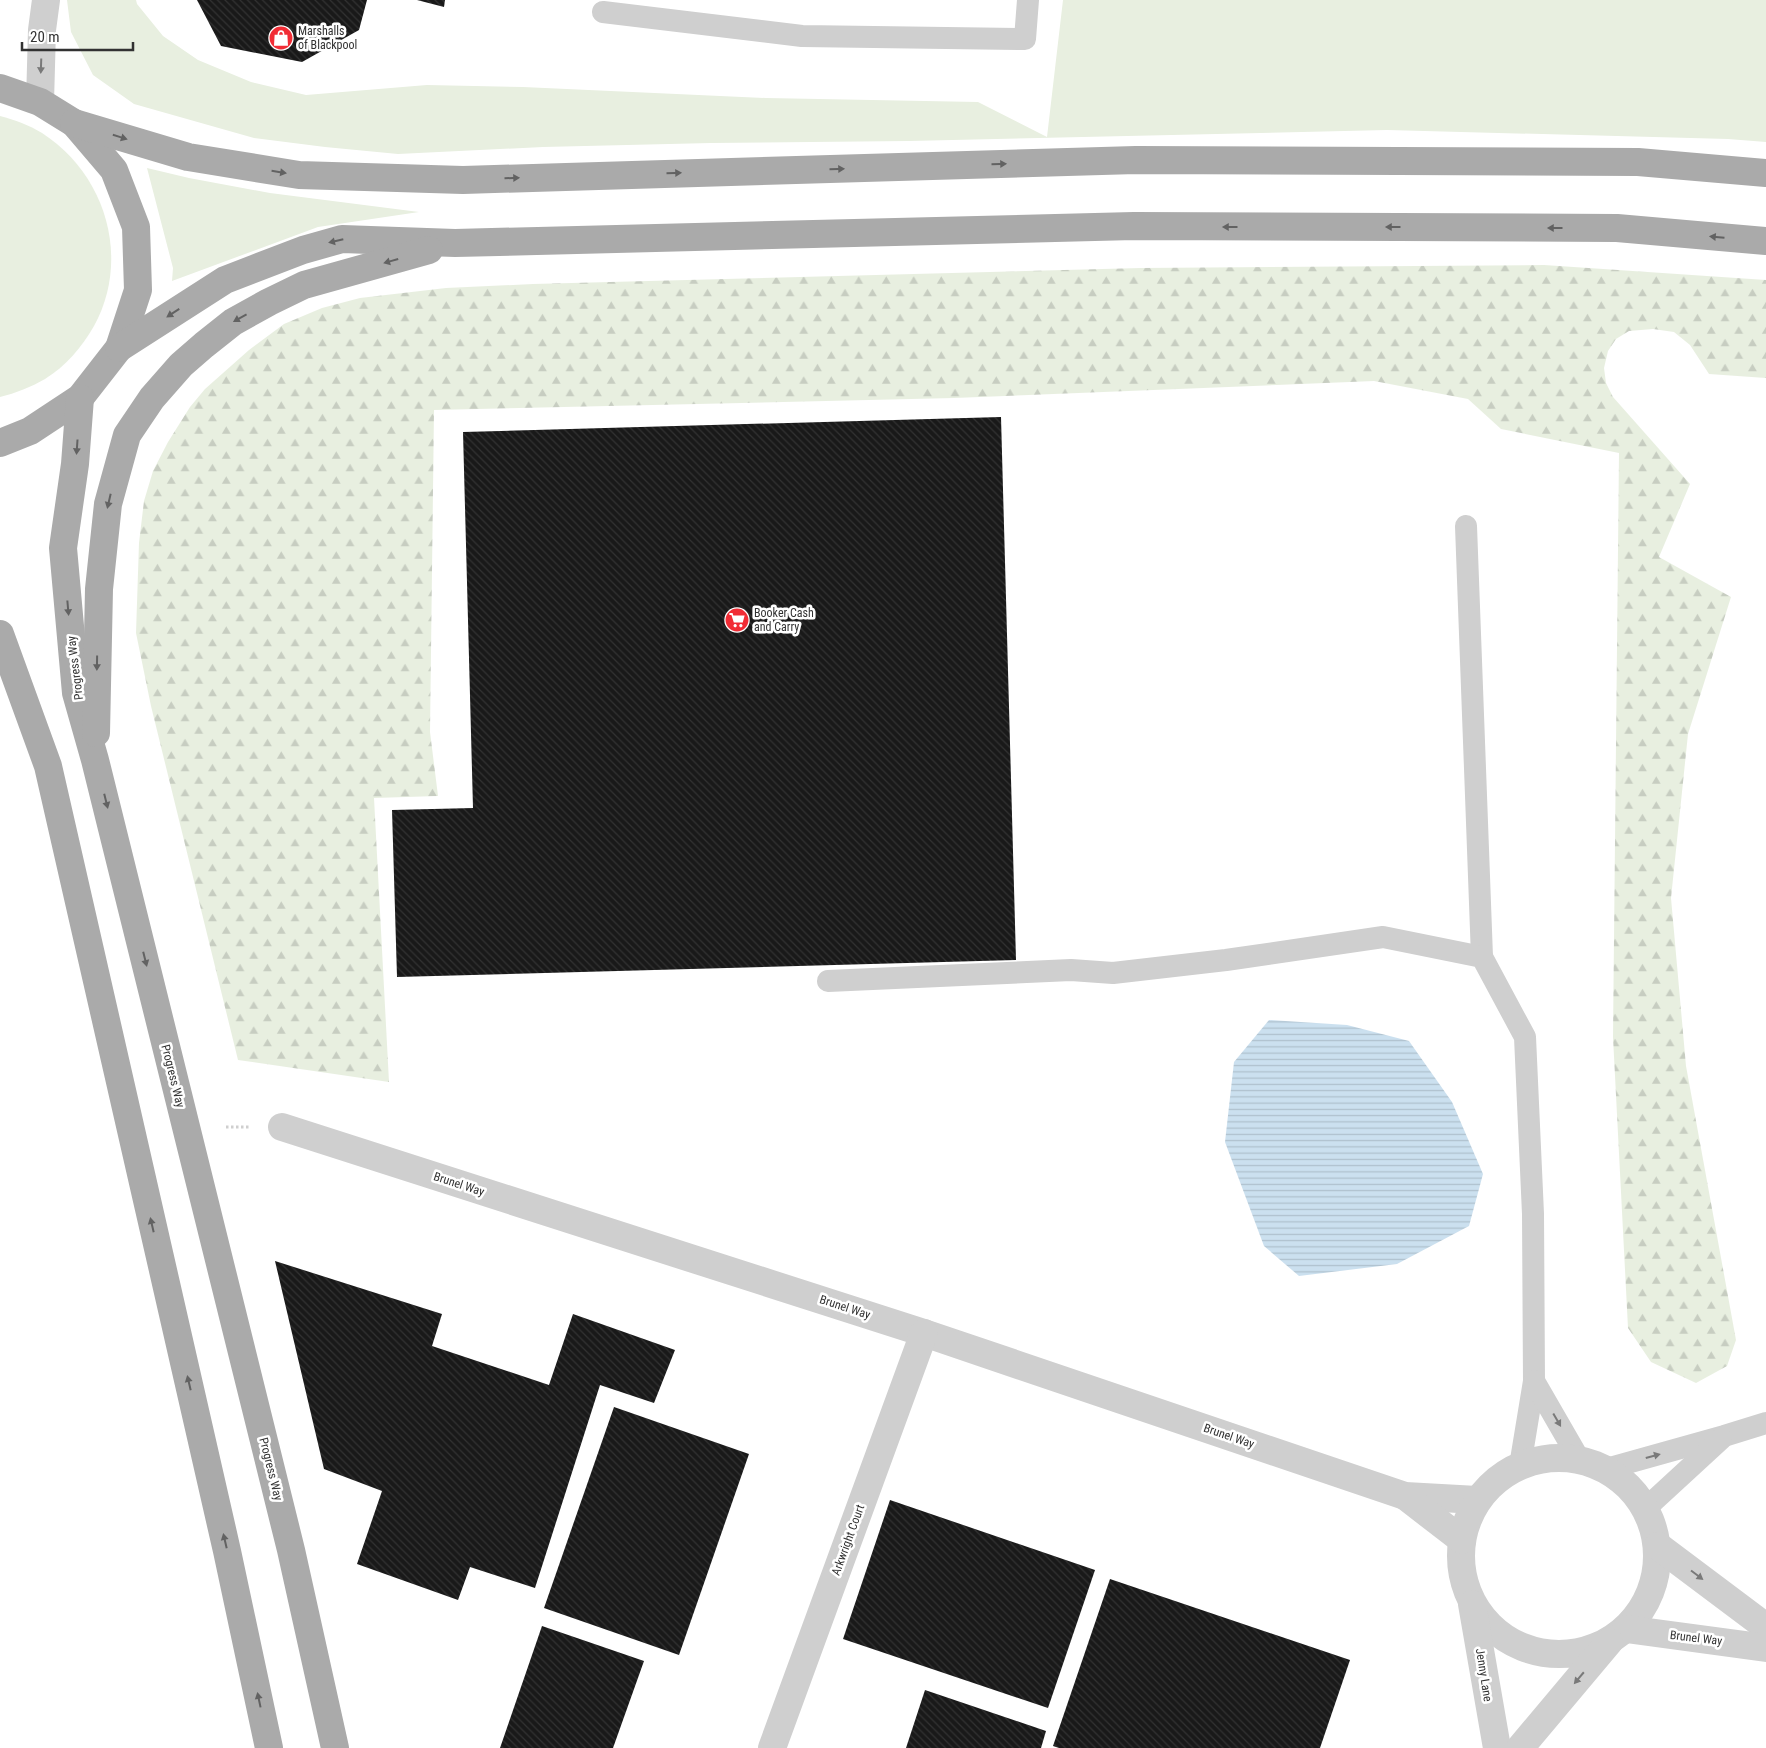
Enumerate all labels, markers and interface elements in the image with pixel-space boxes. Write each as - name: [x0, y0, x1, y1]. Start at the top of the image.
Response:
- scale bar: [22, 20, 134, 52]
- place label: Marshalls of Blackpool: [298, 24, 357, 52]
- shop icon: Marshalls of Blackpool: [268, 25, 294, 51]
- text: 20 m: [30, 28, 60, 46]
- one-way arrow: [36, 58, 44, 74]
- one-way arrow: [113, 133, 128, 141]
- one-way arrow: [992, 160, 1008, 168]
- one-way arrow: [829, 164, 845, 172]
- one-way arrow: [271, 168, 287, 176]
- one-way arrow: [667, 169, 683, 177]
- one-way arrow: [504, 174, 520, 182]
- one-way arrow: [1222, 223, 1238, 231]
- one-way arrow: [1385, 223, 1401, 231]
- one-way arrow: [1547, 224, 1563, 232]
- one-way arrow: [1709, 233, 1725, 241]
- one-way arrow: [329, 237, 344, 245]
- one-way arrow: [383, 257, 398, 265]
- one-way arrow: [167, 309, 180, 318]
- one-way arrow: [233, 314, 247, 323]
- one-way arrow: [72, 439, 80, 455]
- one-way arrow: [105, 494, 113, 509]
- one-way arrow: [65, 600, 73, 616]
- place label: Booker Cash and Carry: [754, 606, 814, 634]
- supermarket icon: Booker Cash and Carry: [724, 607, 750, 633]
- street label: Progress Way: [64, 635, 86, 701]
- one-way arrow: [93, 655, 101, 671]
- one-way arrow: [102, 794, 110, 809]
- one-way arrow: [141, 951, 149, 966]
- street label: Progress Way: [158, 1043, 188, 1109]
- street label: Brunel Way: [432, 1169, 486, 1199]
- one-way arrow: [148, 1216, 156, 1232]
- street label: Brunel Way: [818, 1292, 872, 1322]
- one-way arrow: [185, 1375, 193, 1390]
- one-way arrow: [1552, 1413, 1561, 1427]
- street label: Brunel Way: [1202, 1421, 1256, 1451]
- street label: Progress Way: [256, 1436, 286, 1502]
- one-way arrow: [1645, 1452, 1660, 1460]
- street label: Arkwright Court: [829, 1502, 867, 1577]
- one-way arrow: [221, 1534, 229, 1549]
- one-way arrow: [1690, 1570, 1704, 1580]
- street label: Brunel Way: [1669, 1628, 1723, 1648]
- street label: Jenny Lane: [1473, 1647, 1495, 1703]
- one-way arrow: [1573, 1671, 1584, 1684]
- one-way arrow: [254, 1692, 262, 1708]

